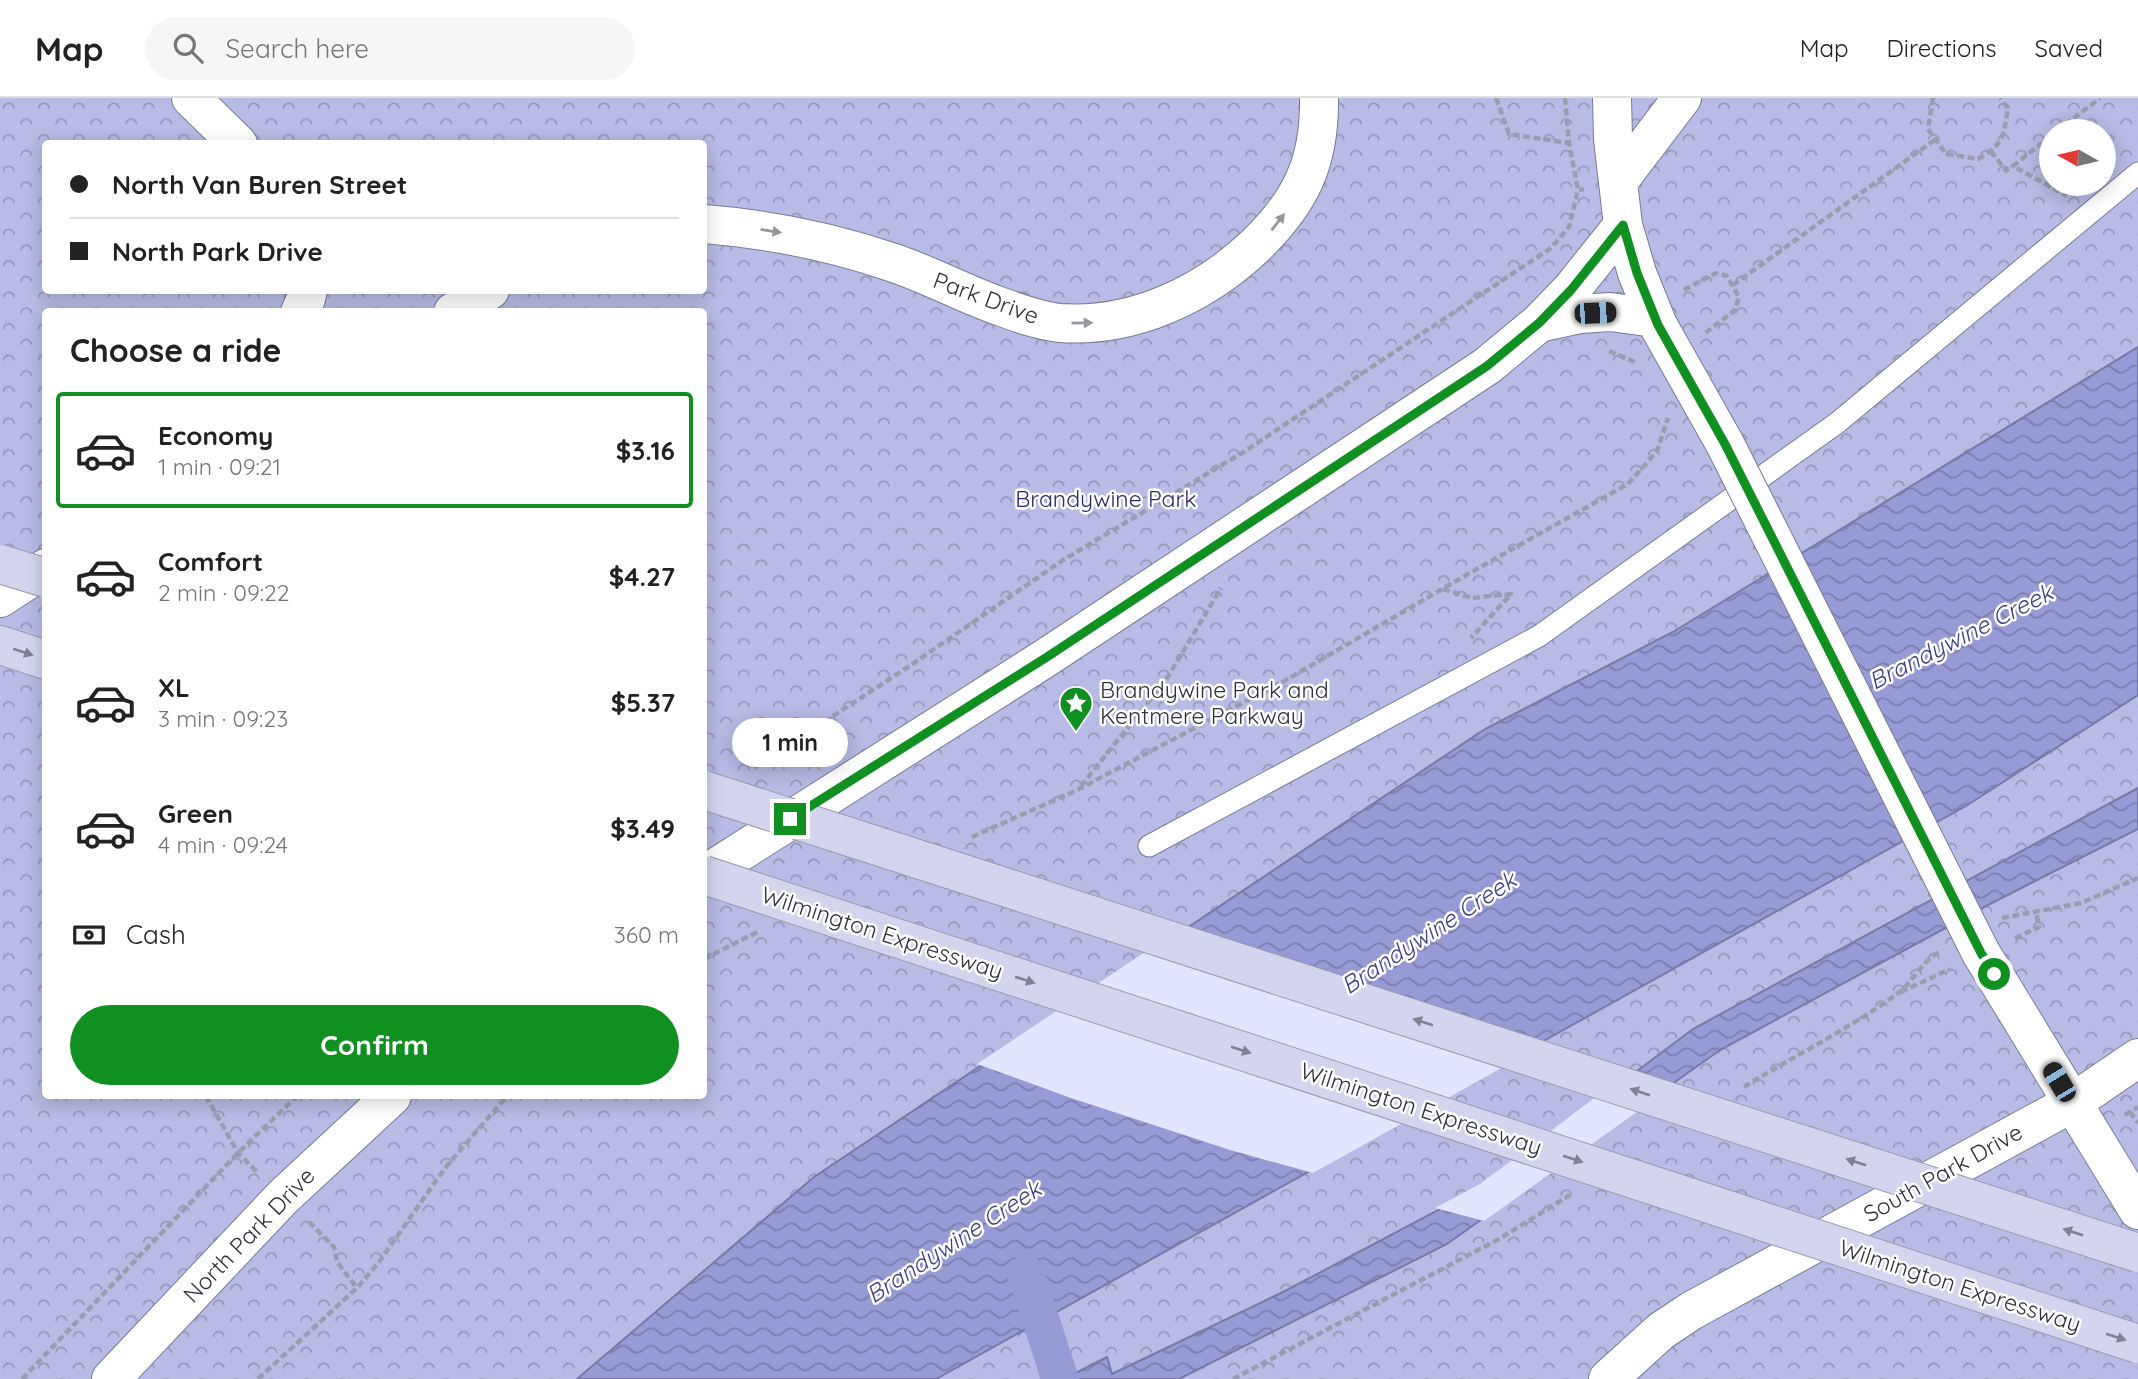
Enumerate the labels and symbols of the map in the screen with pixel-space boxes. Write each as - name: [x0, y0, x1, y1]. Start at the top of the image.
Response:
- north arrow: [2039, 119, 2116, 196]
- one-way arrow: [1270, 213, 1284, 231]
- one-way arrow: [760, 226, 782, 237]
- street label: Park Drive: [929, 265, 1043, 330]
- car: [1574, 302, 1617, 324]
- one-way arrow: [1071, 317, 1093, 329]
- park label: Brandywine Park: [1015, 484, 1197, 513]
- water label: Brandywine Creek: [1863, 576, 2060, 695]
- one-way arrow: [12, 647, 33, 658]
- place label: Brandywine Park and Kentmere Parkway: [1100, 675, 1329, 730]
- place icon: Brandywine Park and Kentmere Parkway: [1057, 684, 1095, 733]
- callout: 1 min: [732, 718, 848, 766]
- route end: [774, 803, 806, 835]
- water label: Brandywine Creek: [1335, 863, 1523, 1000]
- street label: Wilmington Expressway: [758, 880, 1007, 985]
- route start: [1978, 958, 2010, 990]
- one-way arrow: [1014, 975, 1035, 986]
- one-way arrow: [1413, 1017, 1434, 1027]
- one-way arrow: [1230, 1046, 1251, 1056]
- street label: Wilmington Expressway: [1297, 1056, 1546, 1161]
- car: [2040, 1059, 2079, 1105]
- one-way arrow: [1629, 1086, 1650, 1097]
- street label: South Park Drive: [1858, 1117, 2027, 1228]
- one-way arrow: [1563, 1154, 1584, 1165]
- one-way arrow: [1846, 1156, 1867, 1167]
- street label: North Park Drive: [177, 1161, 321, 1308]
- water label: Brandywine Creek: [860, 1172, 1048, 1309]
- one-way arrow: [2062, 1226, 2083, 1236]
- street label: Wilmington Expressway: [1836, 1233, 2085, 1338]
- one-way arrow: [2105, 1332, 2126, 1342]

